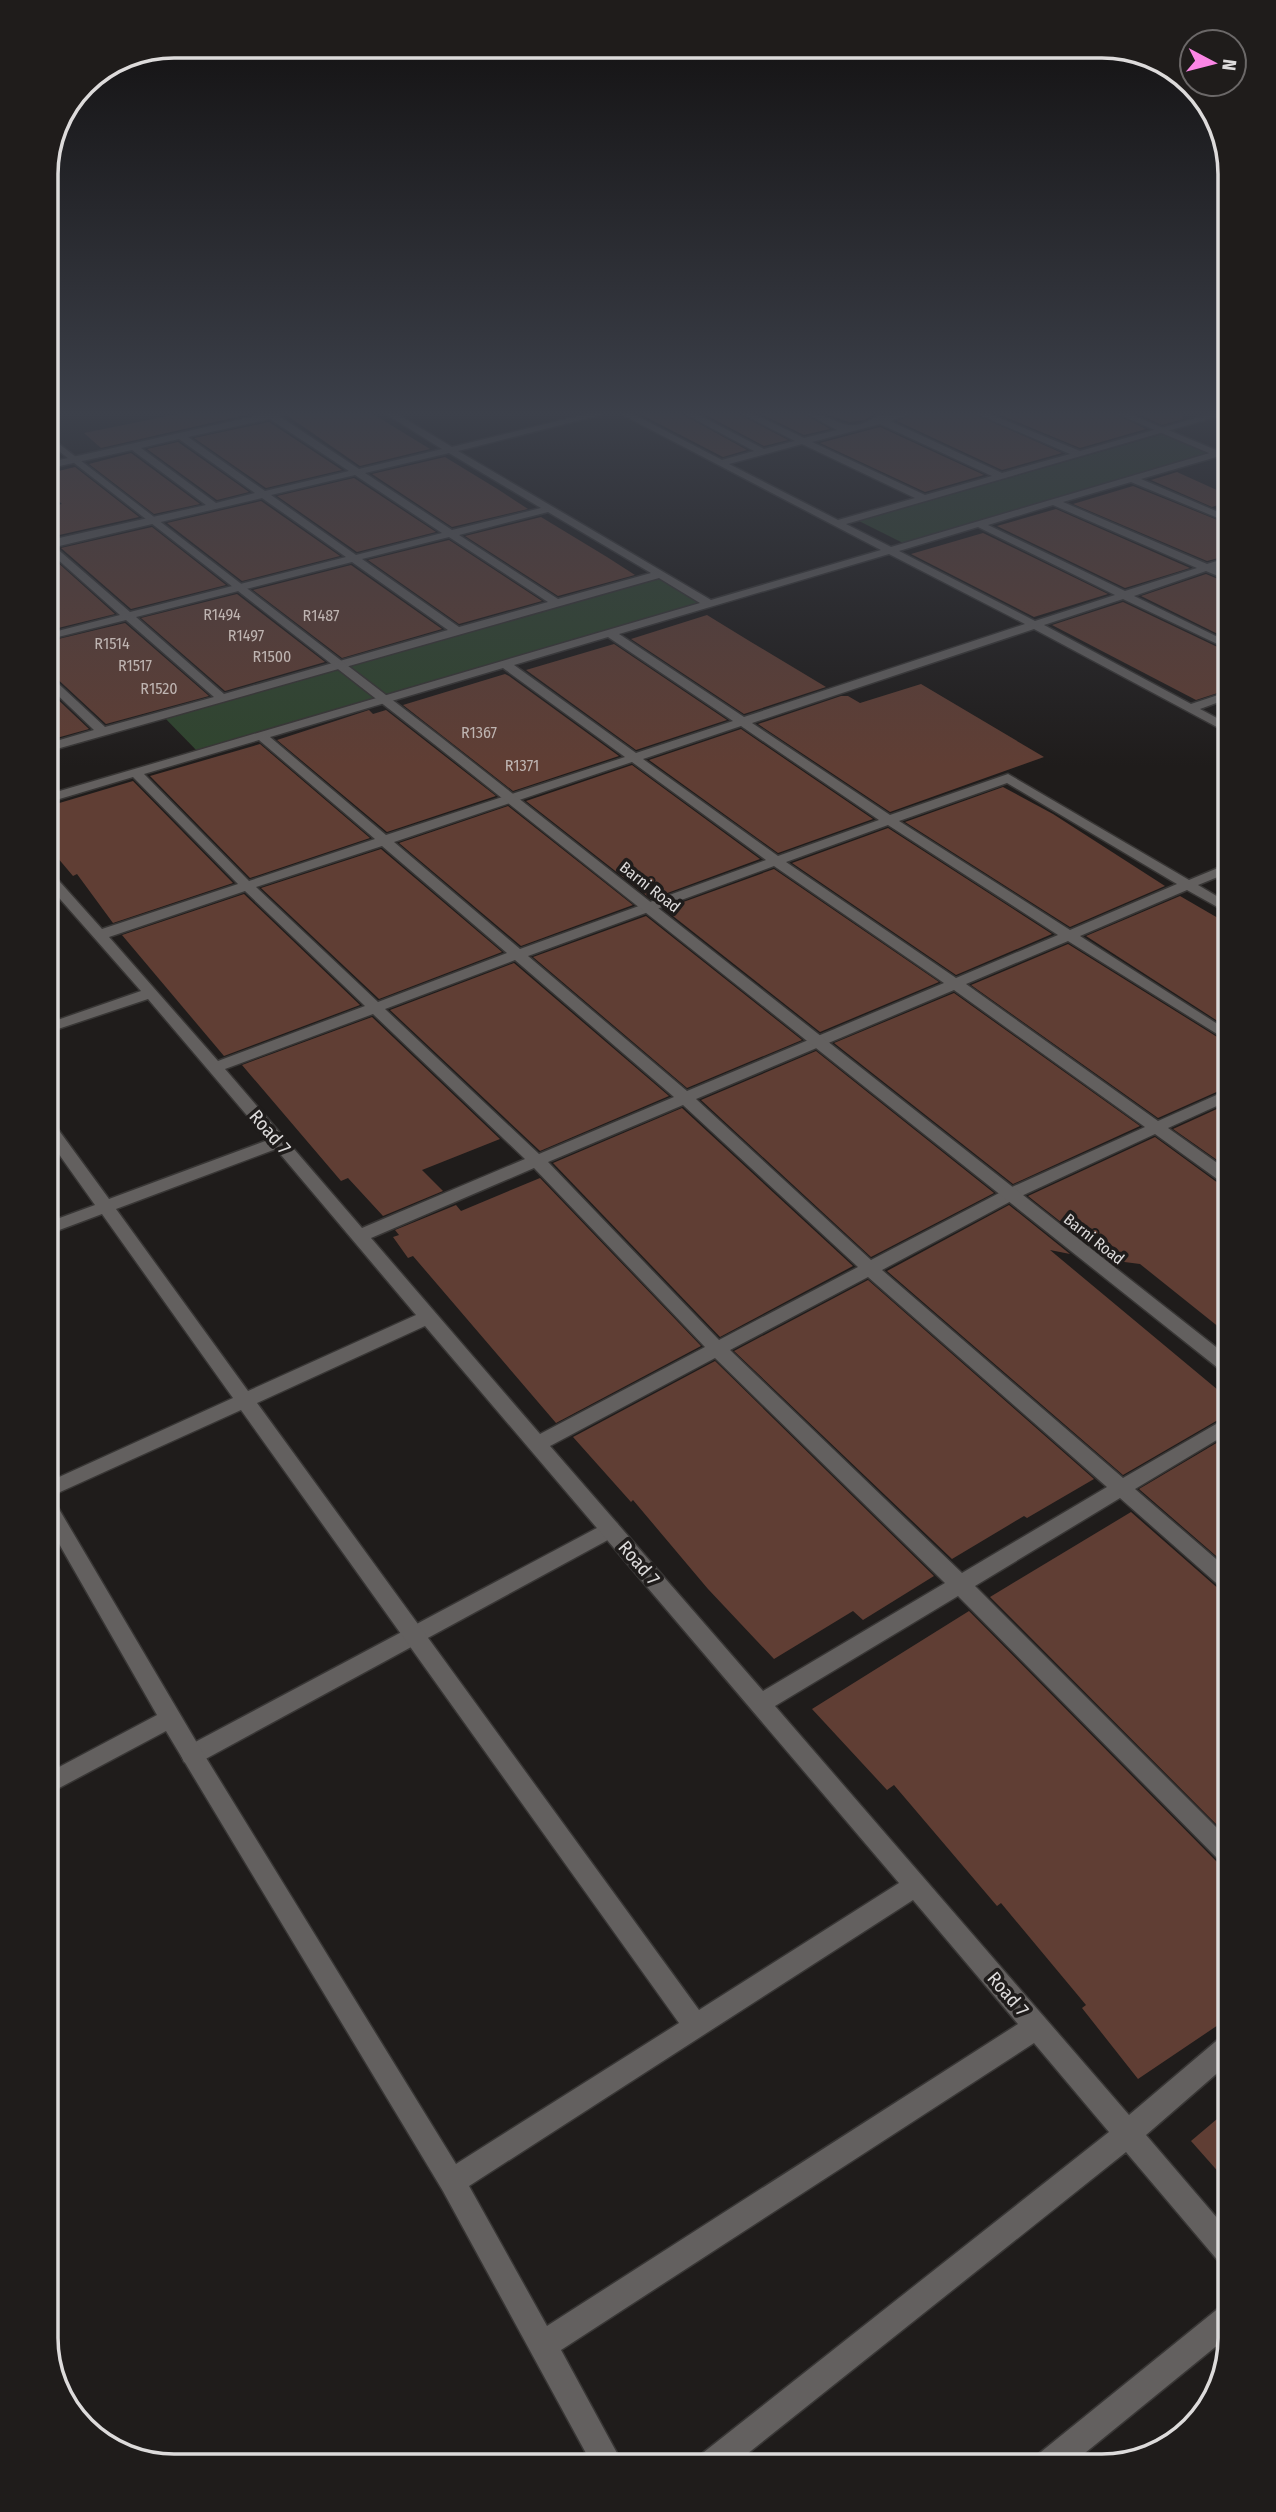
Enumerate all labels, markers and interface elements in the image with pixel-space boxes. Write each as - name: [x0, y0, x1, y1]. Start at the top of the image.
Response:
- north arrow: [1178, 28, 1248, 98]
- text: N: [1217, 58, 1241, 72]
- house number: R1494: [203, 605, 241, 624]
- house number: R1487: [303, 606, 340, 625]
- house number: R1497: [228, 626, 265, 645]
- house number: R1514: [94, 634, 130, 653]
- house number: R1500: [253, 647, 291, 666]
- house number: R1517: [118, 656, 153, 675]
- house number: R1520: [140, 679, 178, 698]
- house number: R1367: [461, 723, 498, 742]
- house number: R1371: [505, 756, 539, 775]
- street label: Barni Road: [616, 857, 684, 917]
- street label: Road 7: [244, 1105, 296, 1159]
- street label: Barni Road: [1060, 1209, 1128, 1269]
- street label: Road 7: [613, 1536, 665, 1590]
- street label: Road 7: [982, 1967, 1034, 2021]

